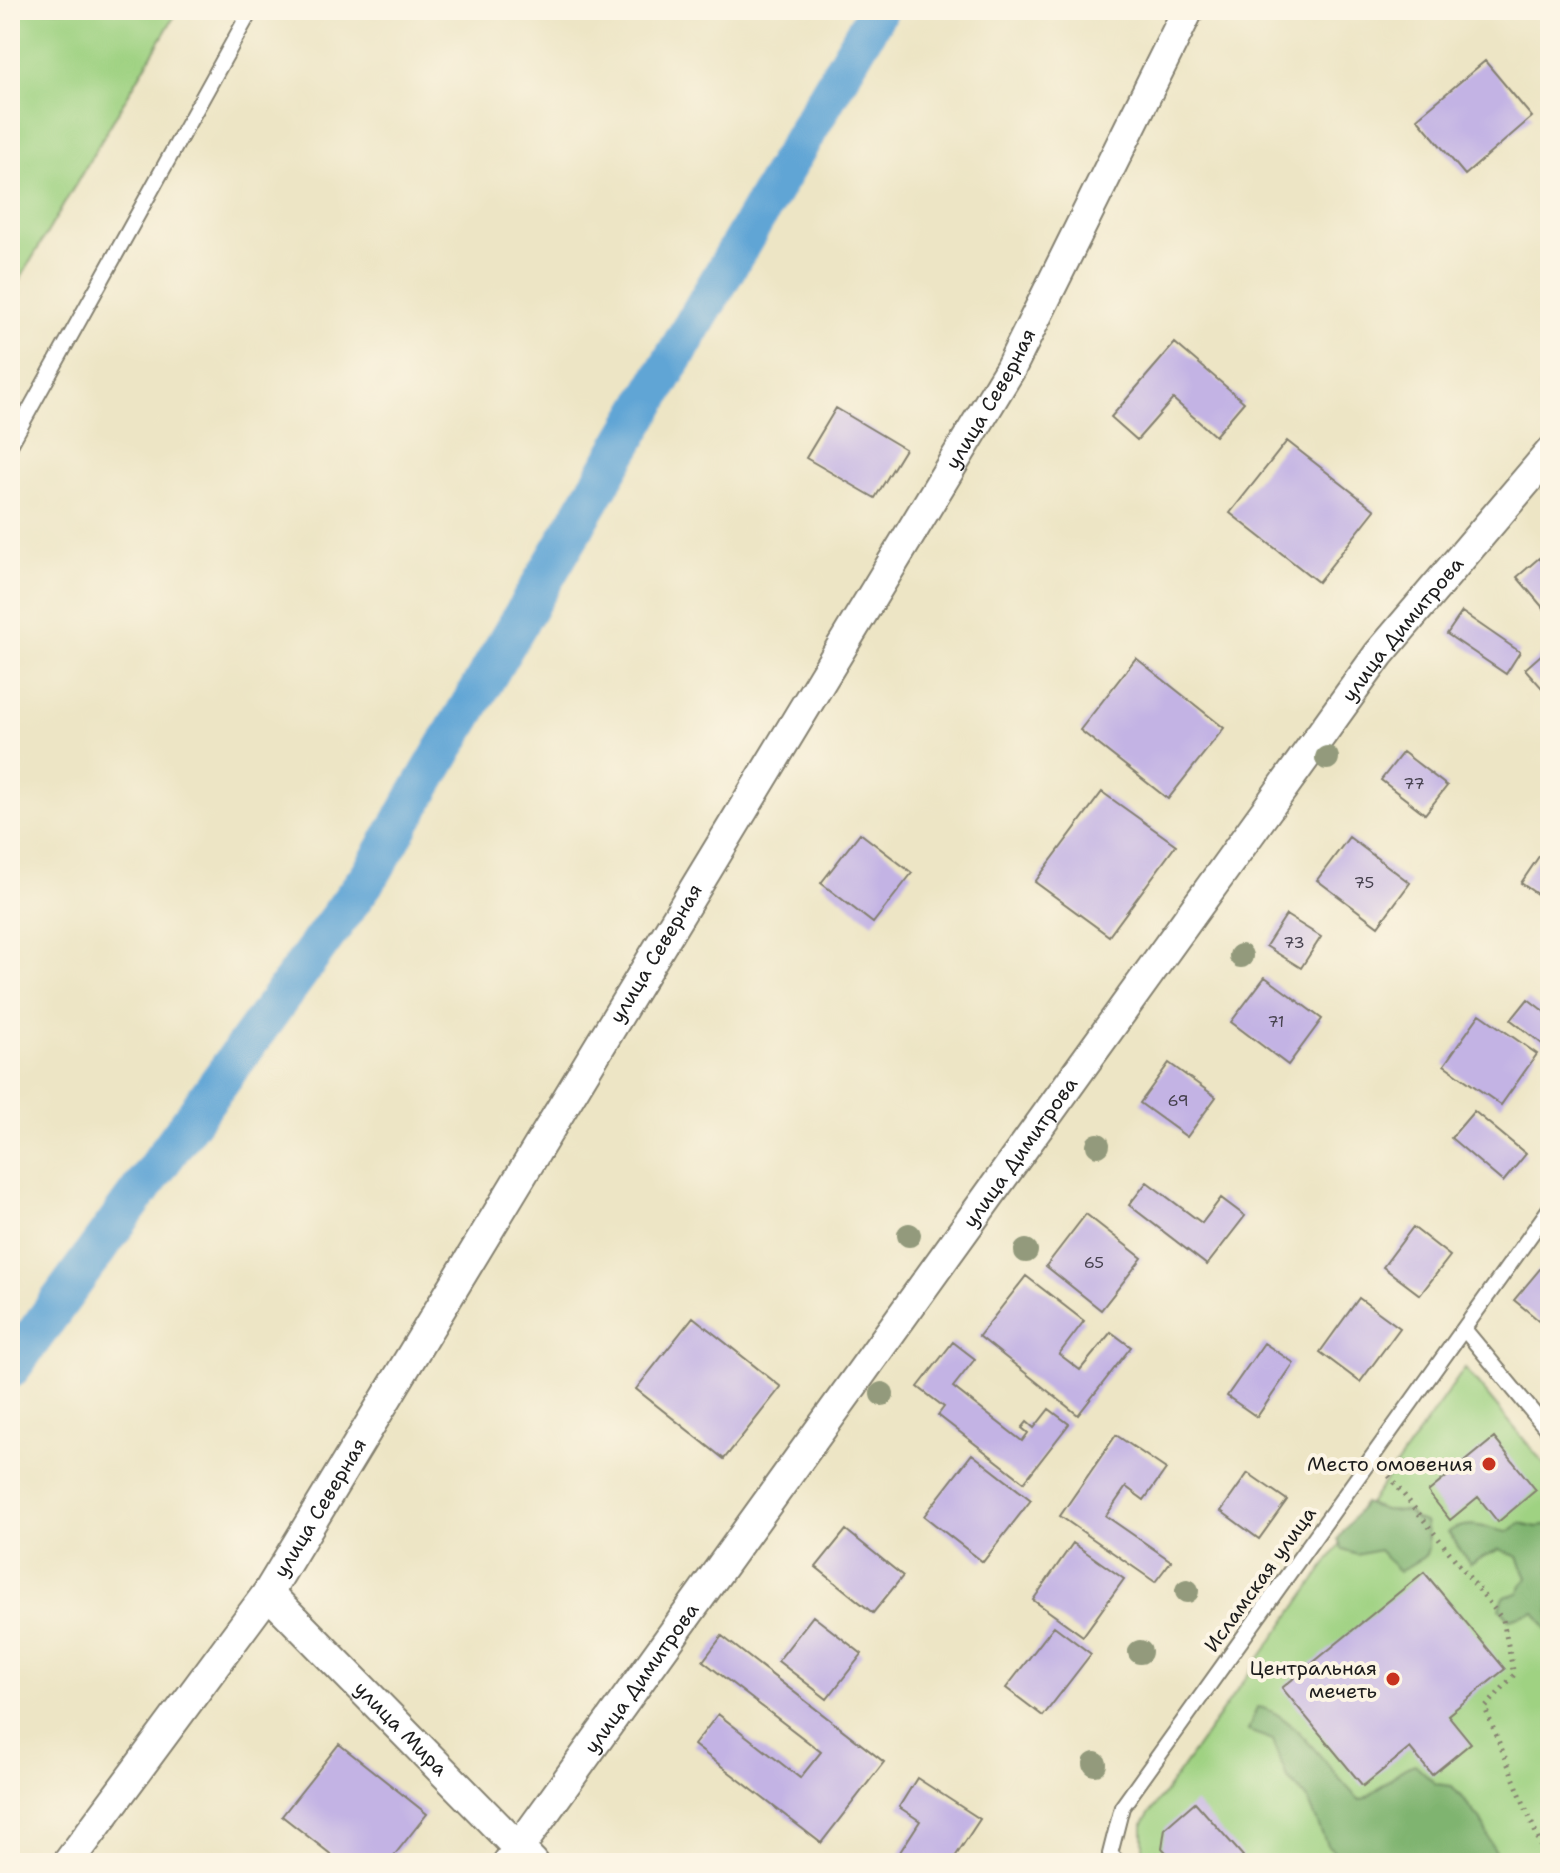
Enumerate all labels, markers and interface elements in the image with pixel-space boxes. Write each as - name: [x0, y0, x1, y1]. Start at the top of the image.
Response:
- street label: улица Северная: [939, 324, 1041, 474]
- street label: улица Димитрова: [1336, 551, 1469, 707]
- house number: 77: [1403, 773, 1425, 794]
- house number: 75: [1354, 872, 1374, 893]
- street label: улица Северная: [604, 879, 708, 1028]
- house number: 73: [1283, 932, 1305, 953]
- house number: 71: [1267, 1011, 1285, 1032]
- street label: улица Димитрова: [957, 1071, 1083, 1233]
- house number: 69: [1167, 1090, 1189, 1111]
- house number: 65: [1084, 1252, 1104, 1273]
- street label: улица Северная: [268, 1433, 372, 1582]
- place label: Место омовения: [1307, 1451, 1473, 1477]
- marker: Место омовения: [1480, 1455, 1498, 1473]
- street label: Исламская улица: [1198, 1501, 1322, 1657]
- street label: улица Димитрова: [578, 1597, 705, 1758]
- place label: Центральная мечеть: [1250, 1655, 1377, 1704]
- marker: Центральная мечеть: [1384, 1670, 1402, 1688]
- street label: улица Мира: [349, 1675, 454, 1782]

